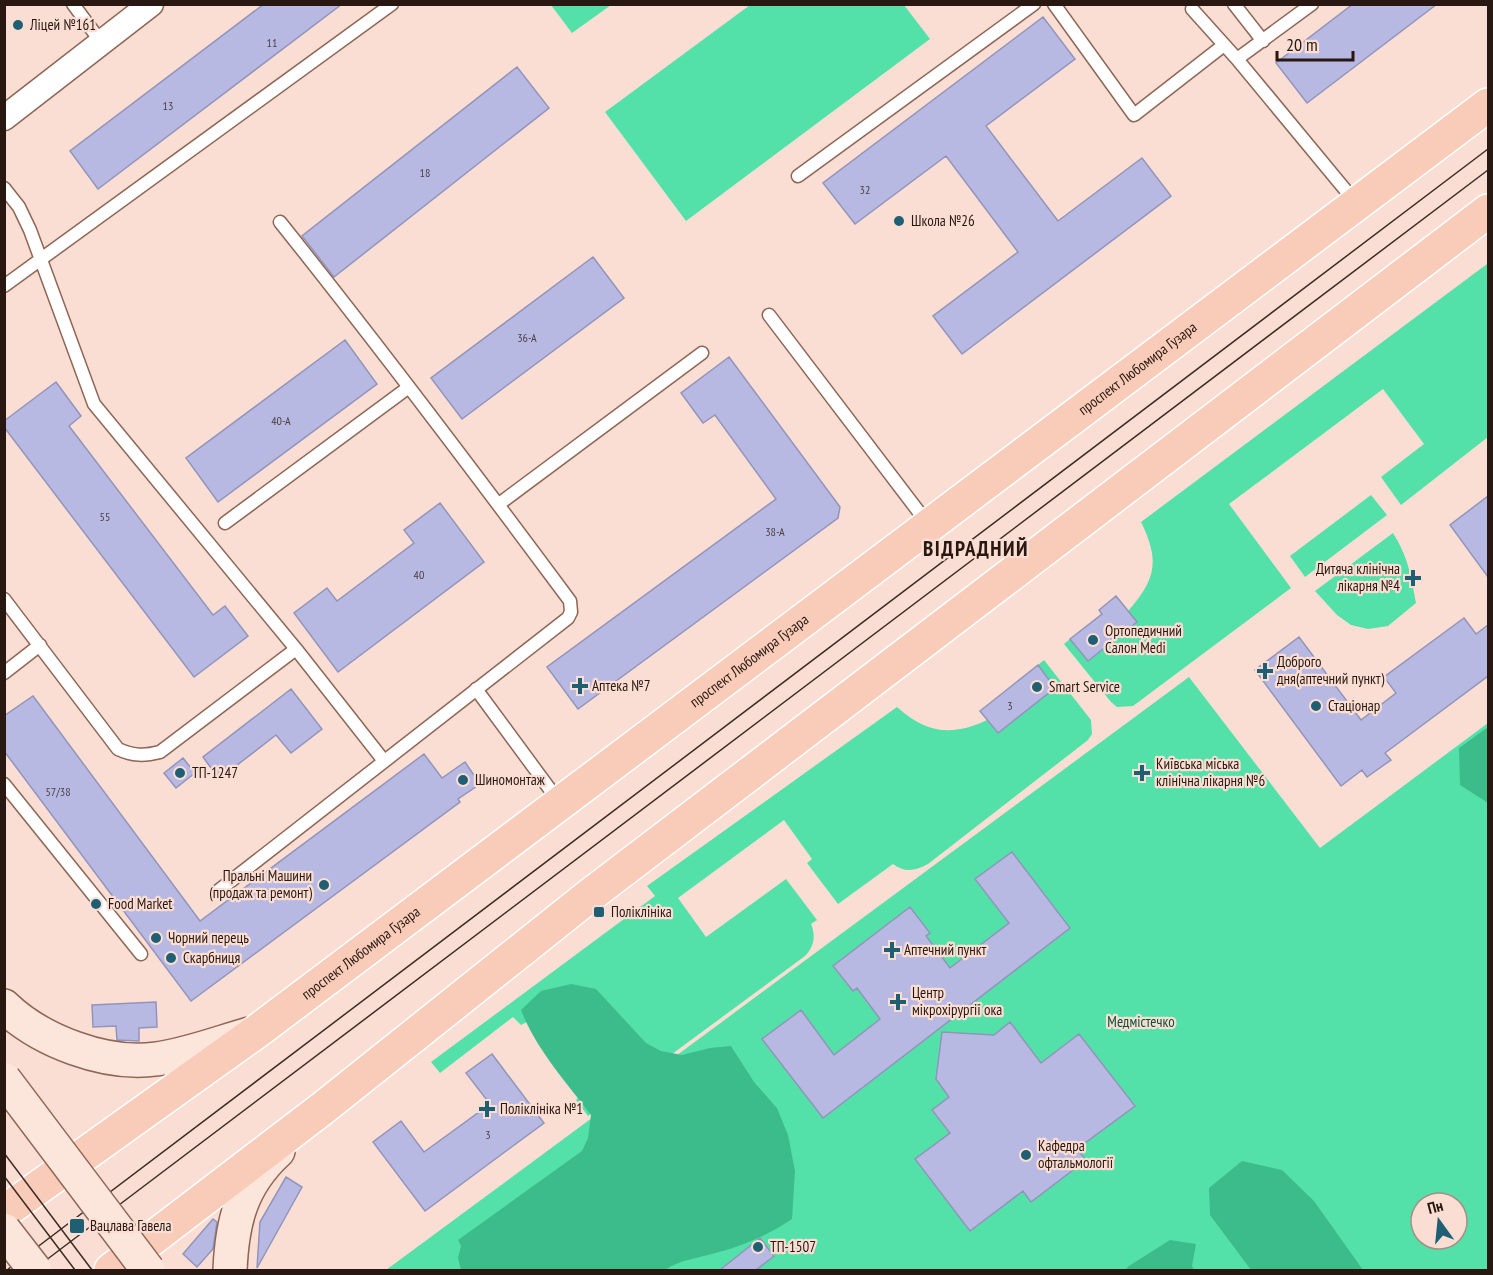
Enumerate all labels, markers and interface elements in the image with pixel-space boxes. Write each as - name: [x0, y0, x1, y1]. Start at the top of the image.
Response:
- place label: Ліцей №161: [29, 15, 96, 34]
- marker: Ліцей №161: [11, 18, 25, 32]
- scale bar: [1277, 24, 1354, 62]
- text: 20 m: [1286, 33, 1318, 56]
- house number: 11: [267, 35, 277, 50]
- house number: 13: [163, 98, 173, 113]
- house number: 18: [420, 165, 430, 180]
- house number: 32: [860, 182, 870, 197]
- place label: Школа №26: [911, 211, 975, 230]
- marker: Школа №26: [892, 214, 906, 228]
- street label: проспект Любомира Гузара: [1074, 317, 1200, 419]
- house number: 36-А: [517, 330, 537, 345]
- house number: 40-А: [271, 413, 291, 428]
- house number: 55: [100, 509, 110, 524]
- house number: 38-А: [765, 524, 785, 539]
- district label: ВІДРАДНИЙ: [923, 535, 1029, 562]
- place label: Дитяча клінічна лікарня №4: [1316, 559, 1400, 595]
- house number: 40: [414, 567, 424, 582]
- marker: Дитяча клінічна лікарня №4: [1404, 569, 1422, 587]
- street label: проспект Любомира Гузара: [686, 610, 812, 711]
- place label: Ортопедичний Салон Medi: [1105, 621, 1182, 657]
- marker: Ортопедичний Салон Medi: [1086, 633, 1100, 647]
- place label: Доброго дня(аптечний пункт): [1277, 652, 1385, 688]
- marker: Доброго дня(аптечний пункт): [1258, 664, 1272, 678]
- place label: Аптека №7: [592, 676, 650, 695]
- place label: Smart Service: [1049, 677, 1120, 696]
- marker: Аптека №7: [573, 679, 587, 693]
- marker: Smart Service: [1030, 680, 1044, 694]
- place label: Стаціонар: [1328, 696, 1380, 715]
- house number: 3: [1007, 698, 1013, 713]
- marker: Стаціонар: [1309, 699, 1323, 713]
- place label: Київська міська клінічна лікарня №6: [1156, 754, 1265, 790]
- place label: ТП-1247: [192, 763, 238, 782]
- marker: Київська міська клінічна лікарня №6: [1133, 764, 1151, 782]
- marker: ТП-1247: [173, 766, 187, 780]
- place label: Шиномонтаж: [475, 770, 546, 789]
- marker: Шиномонтаж: [456, 773, 470, 787]
- house number: 57/38: [45, 784, 71, 799]
- place label: Пральні Машини (продаж та ремонт): [209, 866, 312, 902]
- marker: Пральні Машини (продаж та ремонт): [317, 878, 331, 892]
- place label: Food Market: [108, 894, 173, 913]
- marker: Food Market: [89, 897, 103, 911]
- street label: проспект Любомира Гузара: [297, 902, 424, 1003]
- place label: Поліклініка: [611, 902, 672, 921]
- marker: Поліклініка: [592, 905, 606, 919]
- place label: Чорний перець: [168, 928, 249, 947]
- marker: Чорний перець: [149, 931, 163, 945]
- place label: Аптечний пункт: [904, 940, 987, 959]
- marker: Аптечний пункт: [885, 943, 899, 957]
- place label: Скарбниця: [183, 948, 240, 967]
- marker: Скарбниця: [164, 951, 178, 965]
- place label: Центр мікрохірургії ока: [912, 983, 1002, 1019]
- marker: Центр мікрохірургії ока: [889, 993, 907, 1011]
- park label: Медмістечко: [1107, 1012, 1175, 1031]
- place label: Поліклініка №1: [500, 1099, 583, 1118]
- marker: Поліклініка №1: [478, 1100, 496, 1118]
- house number: 3: [485, 1127, 491, 1142]
- place label: Кафедра офтальмології: [1038, 1136, 1114, 1172]
- marker: Кафедра офтальмології: [1019, 1148, 1033, 1162]
- north arrow: [1409, 1191, 1469, 1251]
- text: Пн: [1425, 1195, 1445, 1218]
- place label: Вацлава Гавела: [90, 1216, 171, 1235]
- marker: Вацлава Гавела: [68, 1217, 86, 1235]
- place label: ТП-1507: [770, 1237, 816, 1256]
- marker: ТП-1507: [751, 1240, 765, 1254]

